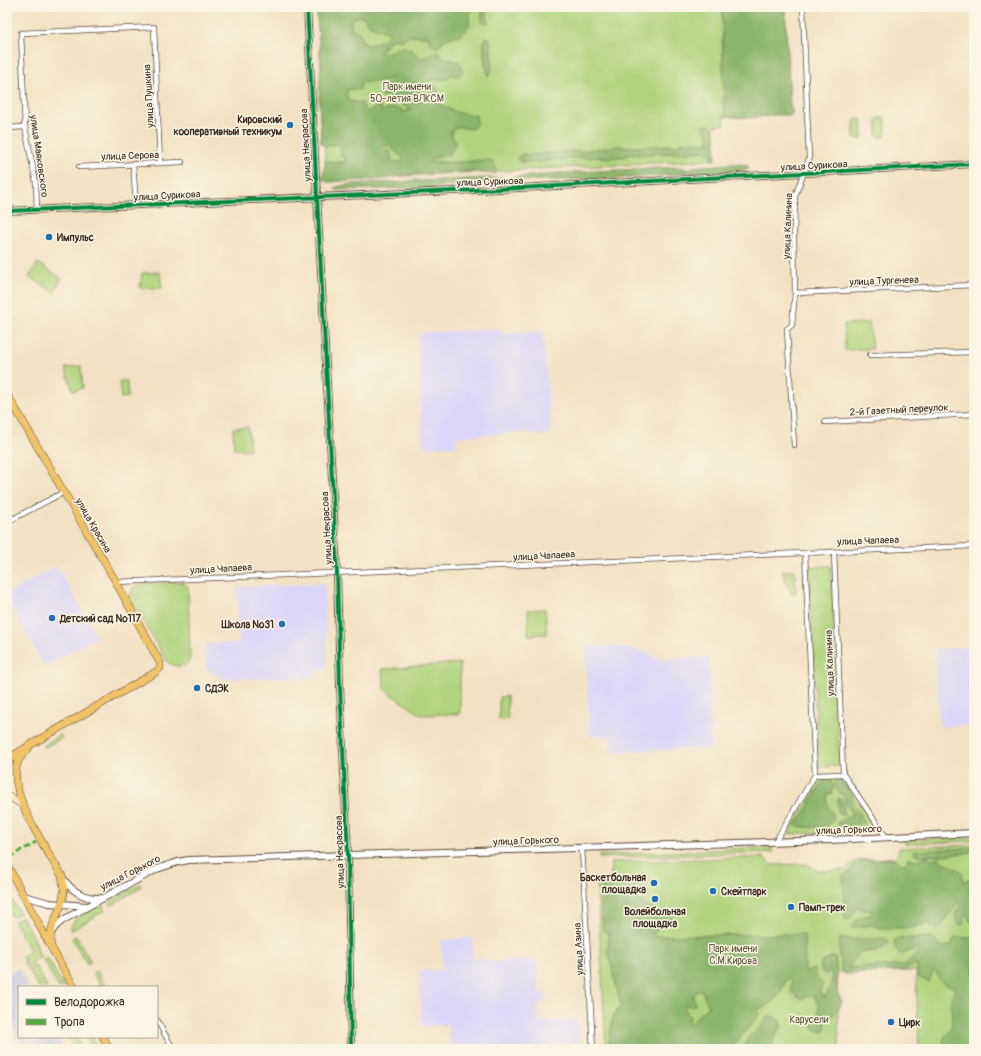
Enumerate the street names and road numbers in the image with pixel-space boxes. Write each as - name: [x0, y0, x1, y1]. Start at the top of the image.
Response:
- street label: улица Пушкина: [141, 63, 157, 129]
- street label: улица Некрасова: [298, 108, 314, 183]
- street label: улица Маяковского: [27, 113, 51, 199]
- street label: улица Серова: [100, 149, 159, 163]
- street label: улица Сурикова: [779, 158, 848, 174]
- street label: улица Сурикова: [455, 175, 524, 189]
- street label: улица Сурикова: [132, 188, 201, 204]
- street label: улица Калинина: [781, 192, 795, 260]
- street label: улица Тургенева: [848, 274, 919, 288]
- street label: 2-й Газетный переулок: [849, 401, 949, 419]
- street label: улица Некрасова: [319, 491, 335, 566]
- street label: улица Красина: [72, 495, 114, 555]
- street label: улица Чапаева: [836, 534, 900, 548]
- street label: улица Чапаева: [512, 548, 576, 564]
- street label: улица Чапаева: [189, 561, 253, 577]
- street label: улица Калинина: [823, 629, 837, 697]
- street label: улица Некрасова: [333, 815, 347, 890]
- street label: улица Горького: [815, 823, 883, 837]
- street label: улица Горького: [492, 834, 560, 848]
- street label: улица Горького: [97, 852, 163, 894]
- street label: улица Азина: [572, 922, 586, 976]

